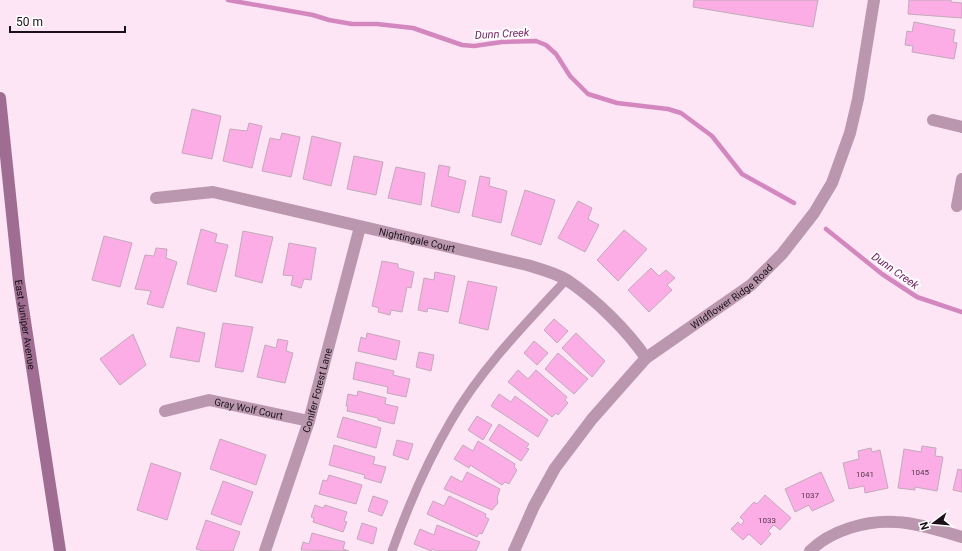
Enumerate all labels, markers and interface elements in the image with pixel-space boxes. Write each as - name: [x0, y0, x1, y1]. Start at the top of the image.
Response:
- scale bar: [10, 8, 125, 34]
- text: 50 m: [16, 15, 43, 29]
- water label: Dunn Creek: [474, 26, 530, 42]
- street label: Nightingale Court: [378, 225, 456, 254]
- water label: Dunn Creek: [869, 250, 922, 292]
- street label: Wildflower Ridge Road: [688, 262, 774, 331]
- street label: East Juniper Avenue: [13, 279, 38, 370]
- street label: Conifer Forest Lane: [300, 347, 333, 434]
- street label: Gray Wolf Court: [213, 396, 284, 421]
- house number: 1045: [911, 468, 929, 477]
- house number: 1041: [856, 470, 874, 479]
- house number: 1037: [801, 491, 819, 500]
- north arrow: [914, 503, 954, 543]
- house number: 1033: [758, 516, 776, 525]
- text: N: [917, 520, 932, 531]

